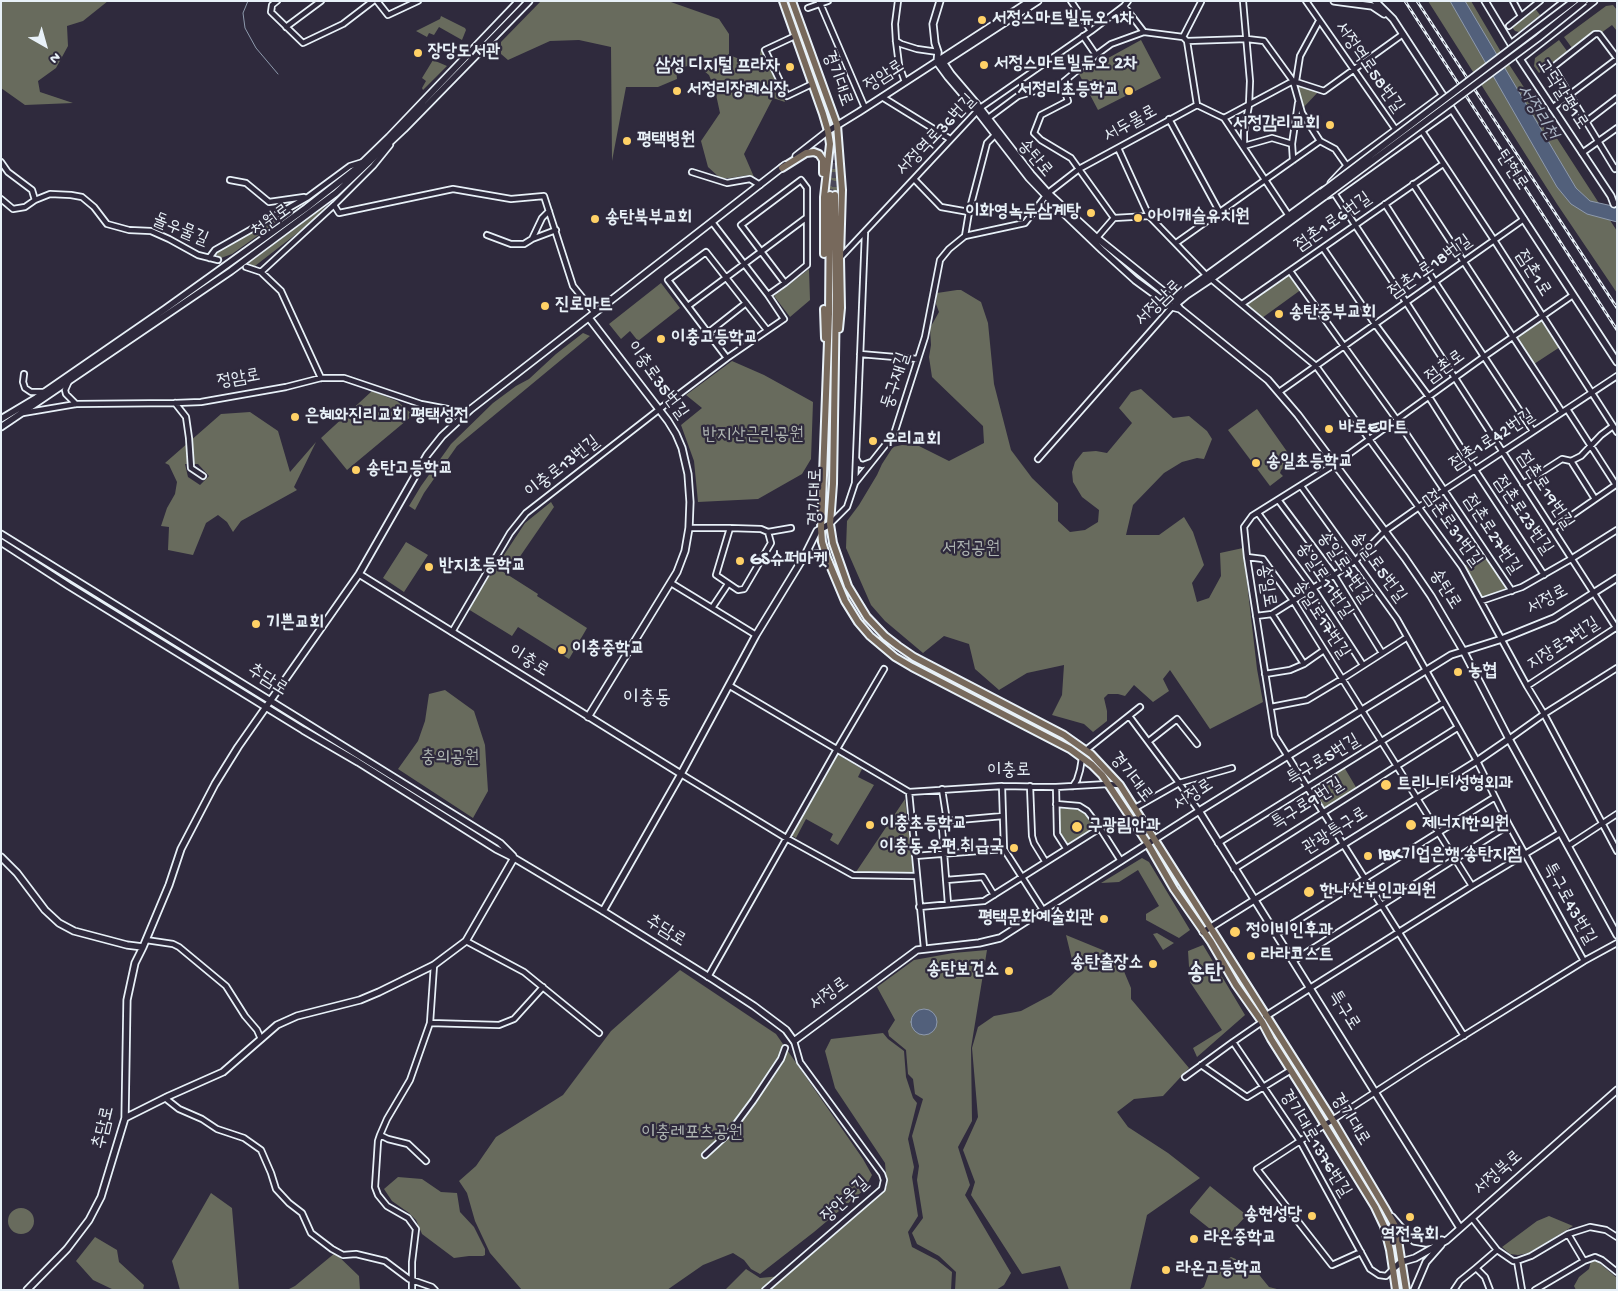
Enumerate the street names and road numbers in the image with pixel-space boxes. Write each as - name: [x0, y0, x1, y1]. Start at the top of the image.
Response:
- street label: 서정역로58번길: [1329, 18, 1407, 118]
- street label: 경기대로: [816, 48, 856, 110]
- street label: 정암로: [861, 56, 909, 98]
- street label: 고덕갈평1로: [1530, 56, 1592, 134]
- street label: 서정역로36번길: [893, 91, 981, 181]
- street label: 서두물로: [1100, 102, 1162, 148]
- street label: 송탄로: [1012, 135, 1056, 183]
- street label: 탄현로: [1490, 147, 1532, 195]
- street label: 점촌1로6번길: [1291, 189, 1377, 257]
- street label: 청원로: [248, 200, 296, 244]
- street label: 돌우물길: [149, 210, 211, 252]
- street label: 점촌1로18번길: [1385, 231, 1477, 305]
- street label: 점촌1로: [1509, 247, 1555, 301]
- street label: 서정남로: [1132, 276, 1188, 332]
- street label: 이충로35번길: [620, 338, 692, 424]
- street label: 점촌로: [1422, 346, 1470, 390]
- street label: 둥구재길: [878, 350, 916, 412]
- street label: 정암로: [216, 366, 262, 394]
- street label: 점촌1로42번길: [1446, 406, 1540, 476]
- street label: 이충로13번길: [521, 432, 605, 504]
- street label: 점촌로19번길: [1511, 448, 1577, 534]
- street label: 경기대로: [806, 468, 828, 526]
- street label: 점촌로23번길: [1488, 472, 1556, 560]
- street label: 점촌로31번길: [1417, 486, 1485, 572]
- street label: 점촌로27번길: [1457, 491, 1525, 579]
- street label: 송일로7번길: [1311, 528, 1375, 608]
- street label: 송일로5번길: [1344, 529, 1410, 607]
- street label: 송일로11번길: [1290, 539, 1356, 623]
- street label: 송일로: [1251, 563, 1279, 609]
- street label: 송탄로: [1423, 566, 1465, 614]
- street label: 송일로17번길: [1287, 577, 1353, 663]
- street label: 서정로: [1524, 581, 1572, 621]
- street label: 지장로7번길: [1524, 614, 1604, 676]
- street label: 이충로: [504, 641, 552, 683]
- street label: 추담로: [243, 660, 291, 702]
- street label: 특구로5번길: [1283, 731, 1365, 791]
- street label: 경기대로: [1104, 749, 1156, 807]
- street label: 이충로: [987, 761, 1031, 783]
- street label: 특구로9번길: [1268, 774, 1348, 836]
- street label: 서정로: [1170, 775, 1218, 817]
- street label: 관광특구로: [1300, 804, 1372, 860]
- street label: 특구로43번길: [1537, 859, 1599, 949]
- street label: 추담로: [641, 911, 689, 953]
- street label: 서정로: [806, 973, 854, 1017]
- street label: 특구로: [1322, 987, 1364, 1035]
- street label: 경기대로1376번길: [1273, 1086, 1355, 1202]
- street label: 경기대로: [1324, 1090, 1374, 1150]
- street label: 추담로: [90, 1104, 120, 1152]
- street label: 서정북로: [1470, 1147, 1528, 1201]
- street label: 장안웃길: [817, 1173, 875, 1229]

